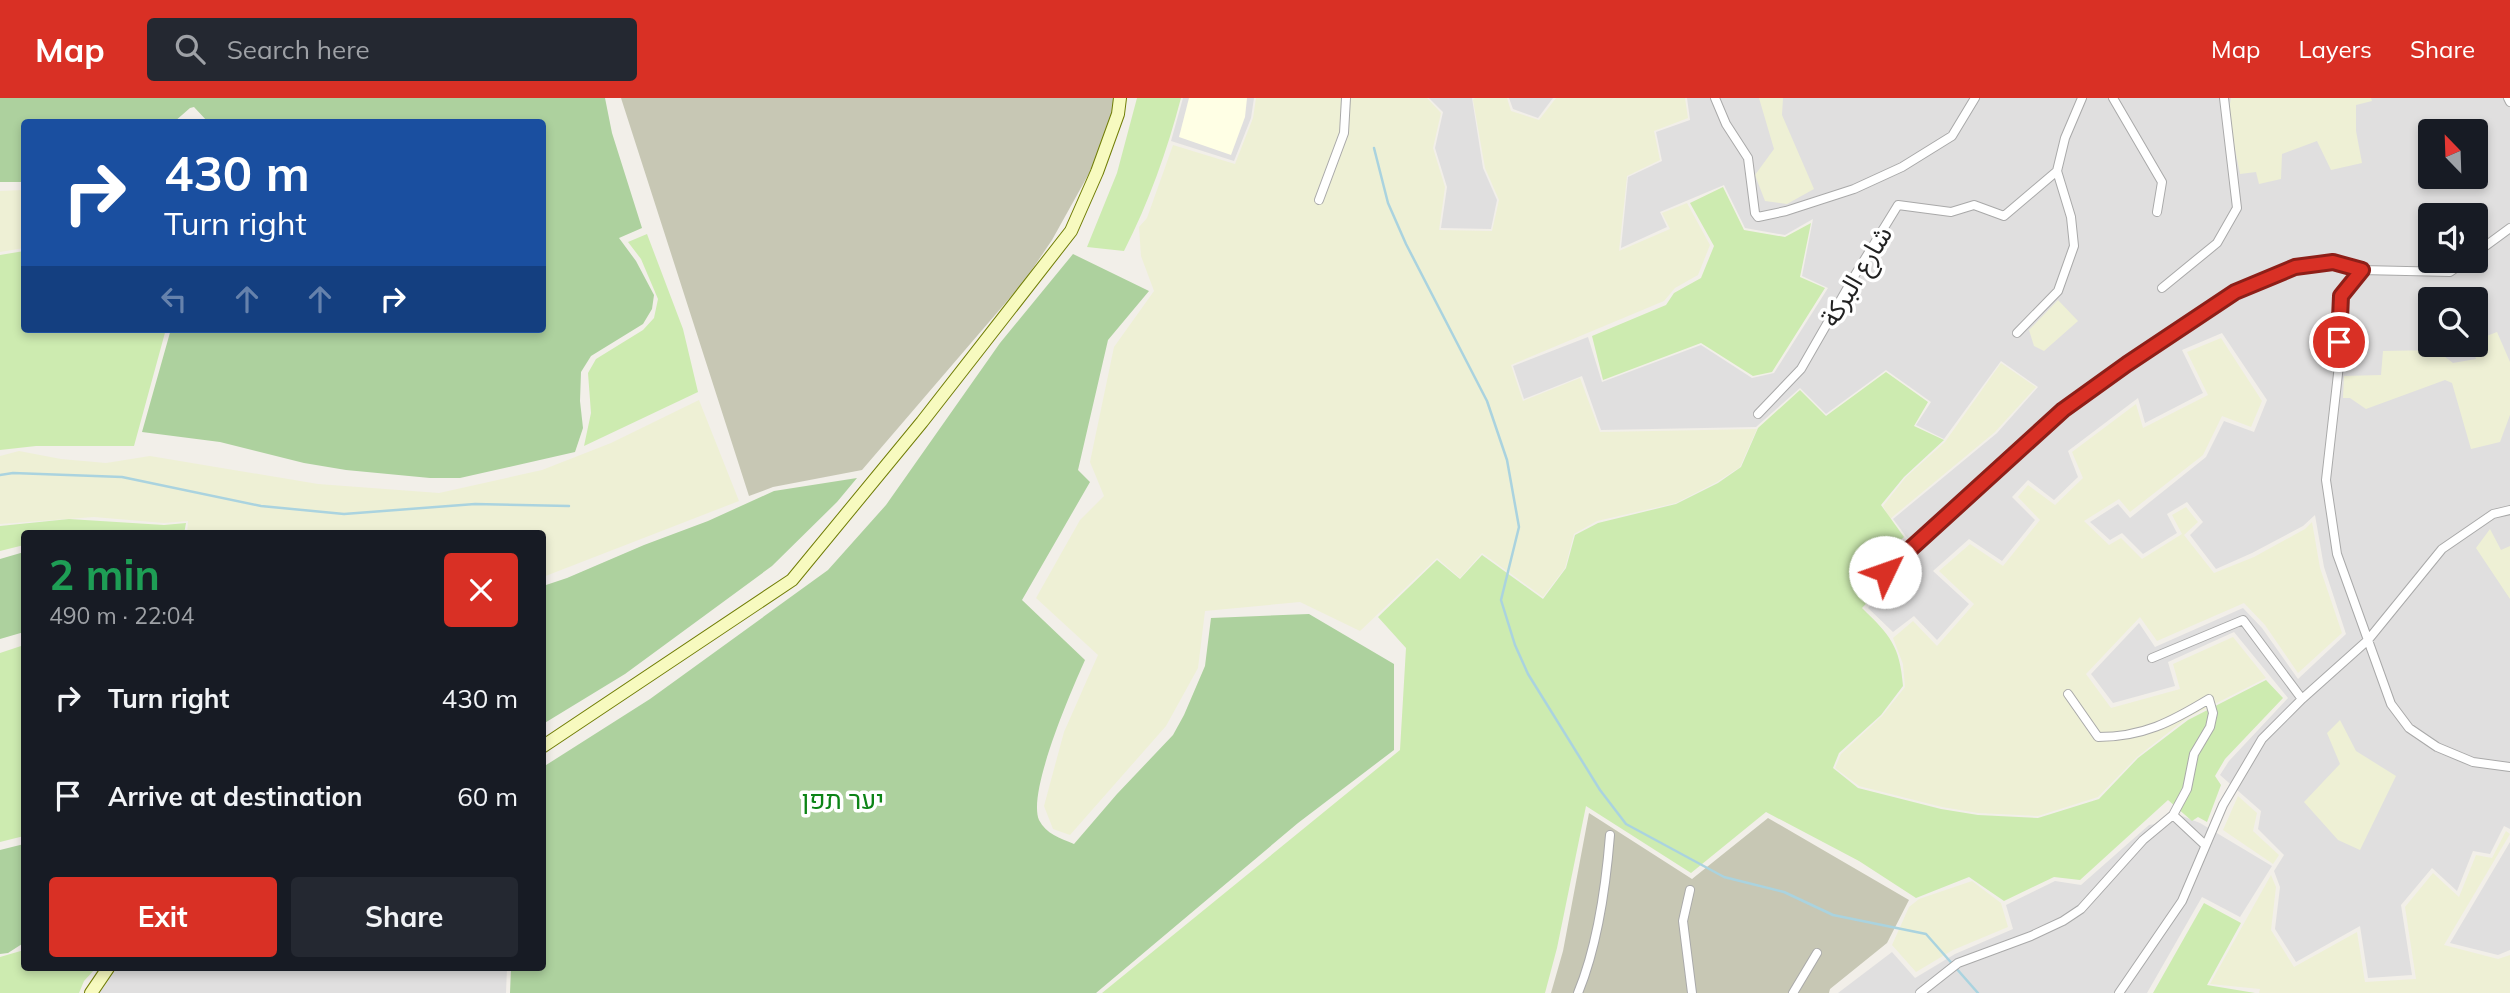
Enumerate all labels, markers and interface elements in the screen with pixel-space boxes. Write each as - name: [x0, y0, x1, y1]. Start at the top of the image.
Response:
- search box: [147, 18, 637, 81]
- text: Map: [35, 29, 105, 70]
- icon: search: [171, 30, 209, 68]
- text: Search here: [227, 33, 370, 66]
- text: Map: [2211, 34, 2260, 64]
- text: Layers: [2298, 34, 2372, 64]
- text: Share: [2410, 34, 2475, 64]
- north arrow: [2418, 119, 2488, 189]
- map controls: [2418, 119, 2488, 357]
- text: 430 m: [164, 142, 310, 203]
- icon: right: [49, 147, 140, 238]
- text: Turn right: [164, 203, 307, 243]
- button: sound: [2418, 203, 2488, 273]
- street label: شارع البركة: [1813, 220, 1902, 334]
- icon: left: [155, 280, 193, 318]
- icon: ahead: [228, 280, 266, 318]
- icon: ahead: [301, 280, 339, 318]
- icon: right: [374, 280, 412, 318]
- button: search: [2418, 287, 2488, 357]
- pin: [2309, 312, 2369, 372]
- icon: arrive: [2320, 323, 2358, 361]
- position arrow: [1848, 535, 1922, 609]
- text: 2 min: [49, 548, 160, 601]
- button: close: [444, 553, 518, 627]
- text: 490 m · 22:04: [49, 601, 194, 630]
- icon: right: [49, 679, 87, 717]
- text: Turn right: [108, 682, 229, 715]
- text: 430 m: [442, 682, 518, 715]
- icon: arrive: [49, 777, 87, 815]
- text: Arrive at destination: [108, 780, 363, 813]
- text: 60 m: [457, 780, 518, 813]
- park label: יער תפן: [802, 783, 884, 816]
- button: Exit: [49, 877, 277, 957]
- button: Share: [291, 877, 518, 957]

